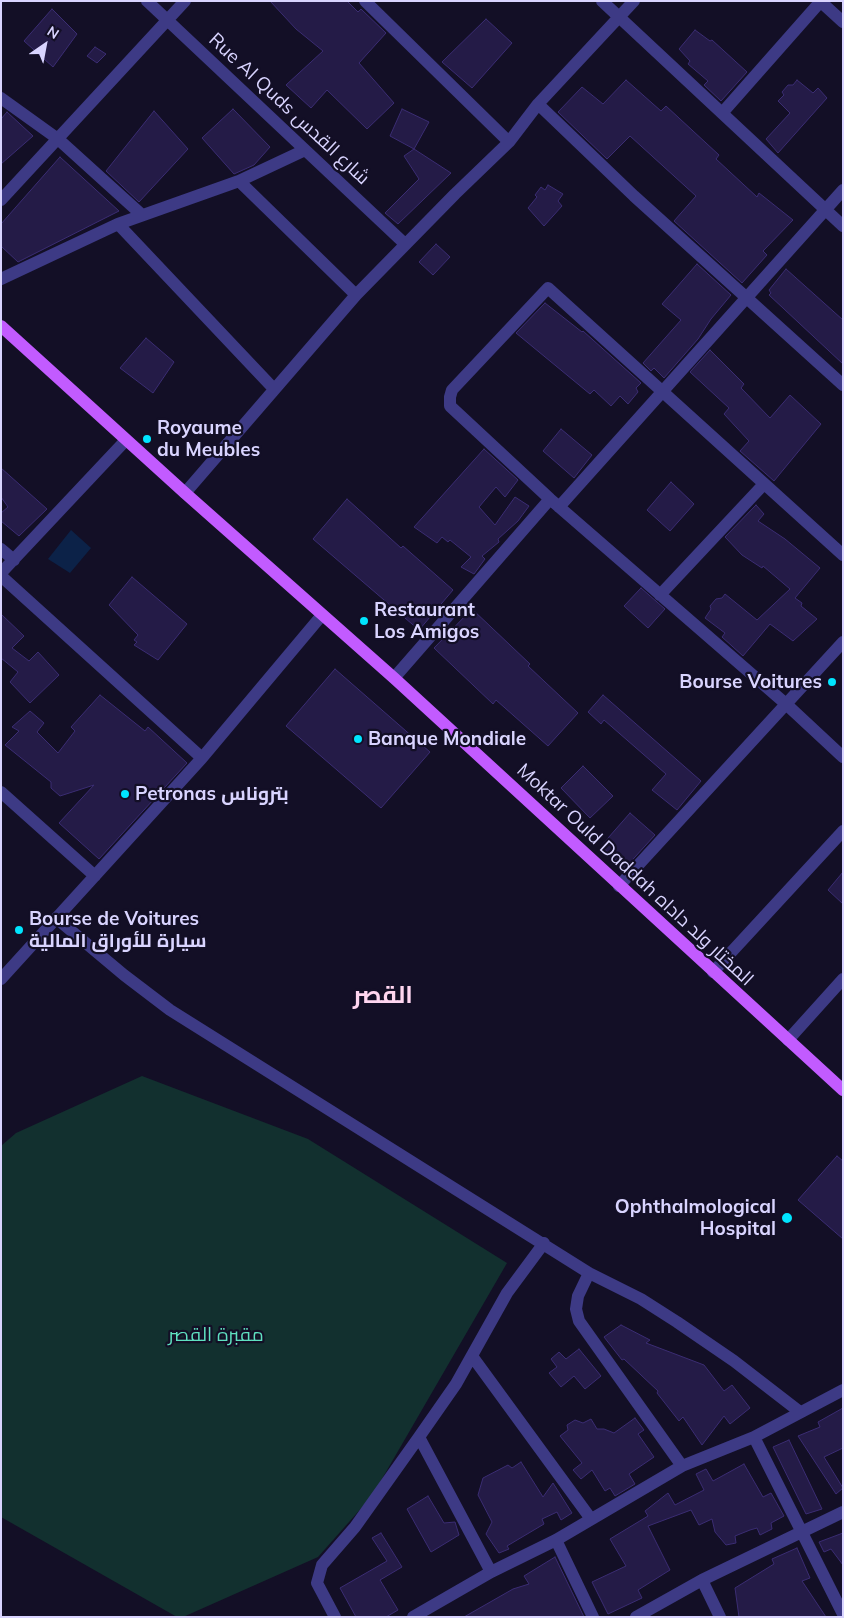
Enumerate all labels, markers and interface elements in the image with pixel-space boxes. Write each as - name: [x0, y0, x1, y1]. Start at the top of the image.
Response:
- north arrow: [20, 20, 70, 70]
- text: N: [44, 22, 63, 43]
- street label: Rue Al Quds شارع القدس: [204, 28, 374, 190]
- place label: Royaume du Meubles: [157, 417, 260, 461]
- marker: Royaume du Meubles: [141, 433, 153, 445]
- place label: Restaurant Los Amigos: [374, 599, 479, 643]
- marker: Restaurant Los Amigos: [358, 615, 370, 627]
- place label: Bourse Voitures: [679, 671, 822, 693]
- marker: Bourse Voitures: [826, 676, 838, 688]
- place label: Banque Mondiale: [368, 728, 526, 750]
- marker: Banque Mondiale: [352, 733, 364, 745]
- street label: Moktar Ould Daddah المختار ولد داداه: [512, 759, 758, 991]
- place label: Petronas بتروناس: [135, 783, 289, 805]
- marker: Petronas بتروناس: [119, 788, 131, 800]
- place label: Bourse de Voitures سيارة للأوراق المالية: [29, 908, 207, 952]
- marker: Bourse de Voitures سيارة للأوراق المالية: [13, 924, 25, 936]
- district label: القصر: [353, 982, 413, 1010]
- place label: Ophthalmological Hospital: [615, 1196, 776, 1240]
- marker: Ophthalmological Hospital: [780, 1211, 794, 1225]
- park label: مقبرة القصر: [168, 1324, 264, 1346]

